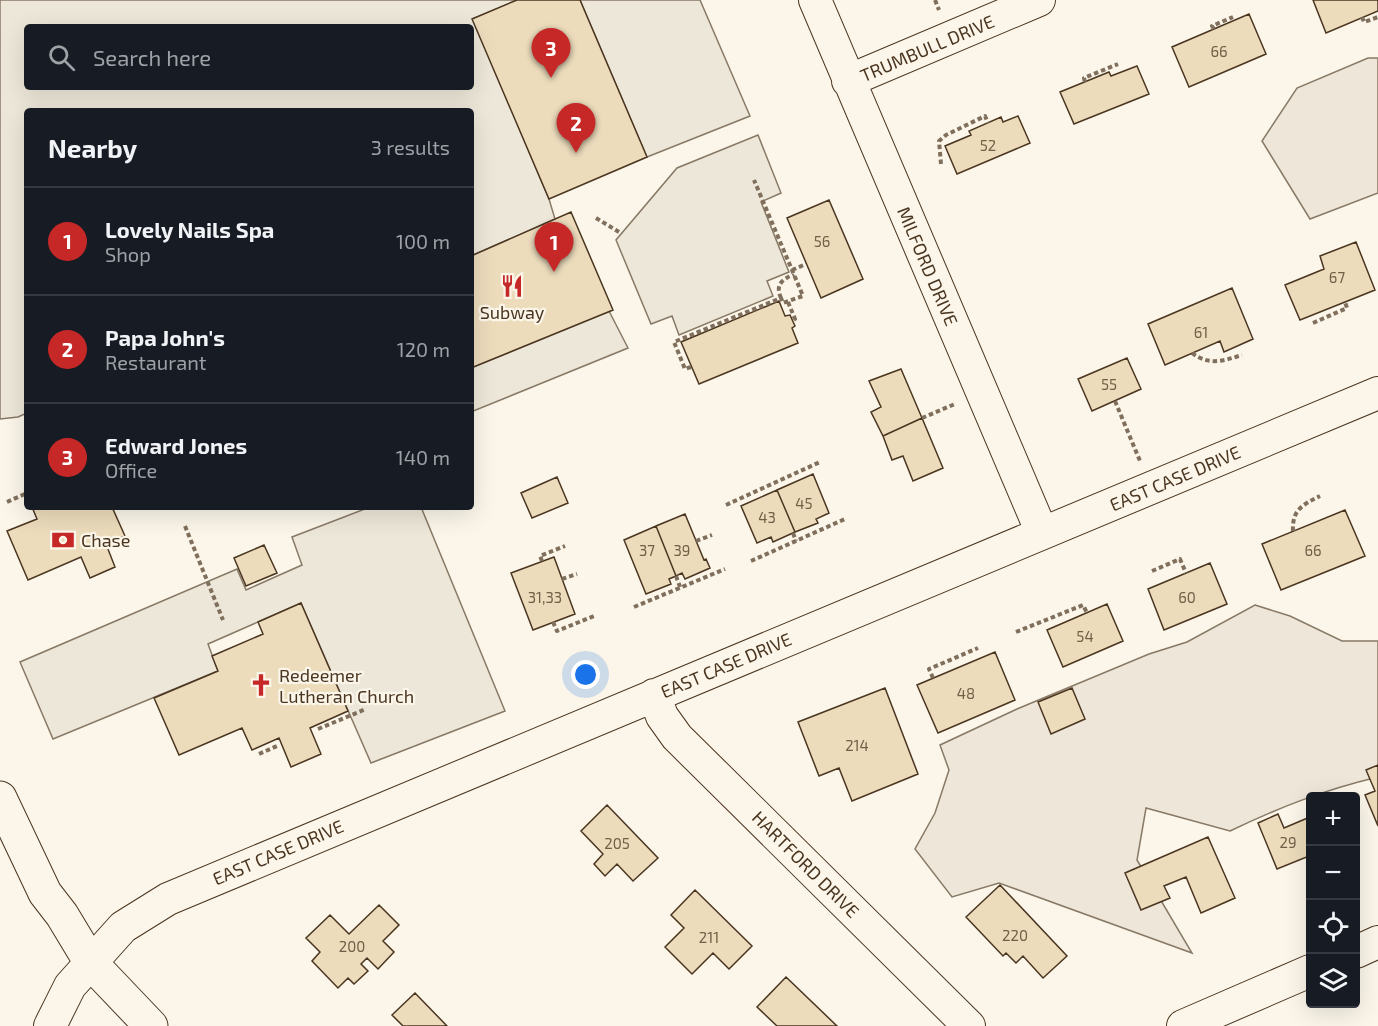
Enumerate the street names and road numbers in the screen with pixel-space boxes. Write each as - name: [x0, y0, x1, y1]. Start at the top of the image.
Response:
- street label: TRUMBULL DRIVE: [857, 10, 997, 86]
- street label: MILFORD DRIVE: [893, 203, 963, 329]
- street label: EAST CASE DRIVE: [1106, 441, 1244, 515]
- street label: EAST CASE DRIVE: [657, 628, 795, 702]
- street label: HARTFORD DRIVE: [748, 806, 864, 922]
- street label: EAST CASE DRIVE: [209, 815, 347, 889]

